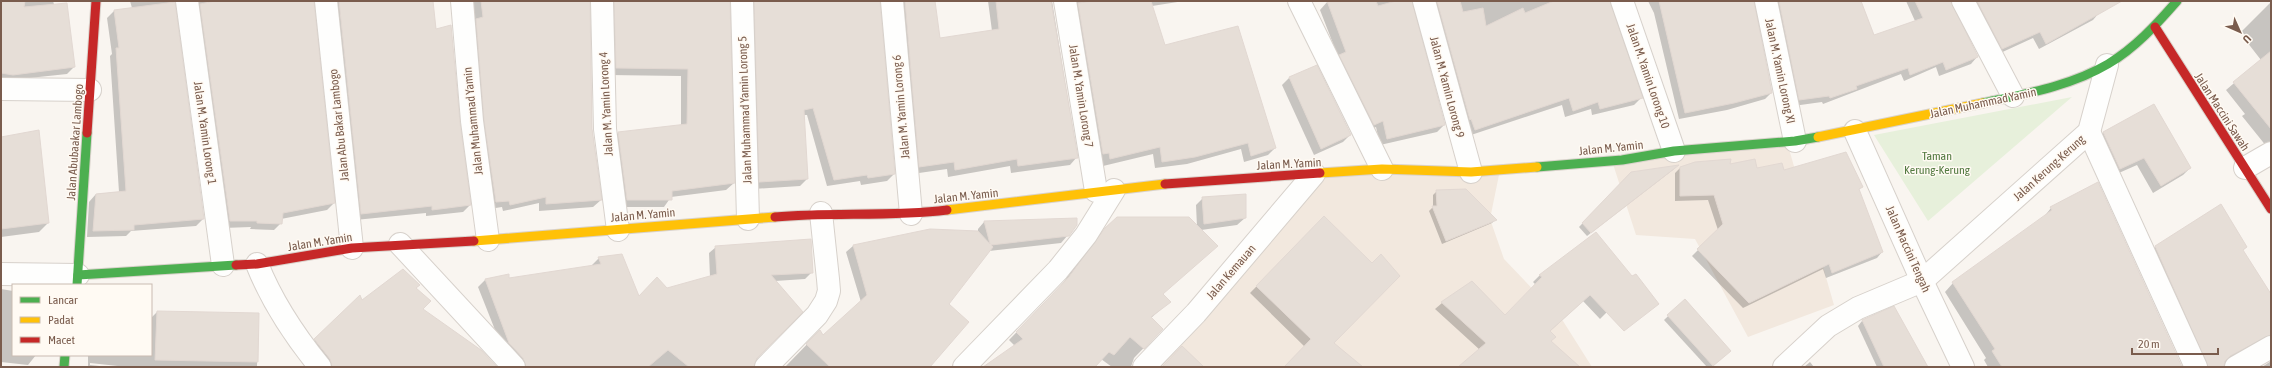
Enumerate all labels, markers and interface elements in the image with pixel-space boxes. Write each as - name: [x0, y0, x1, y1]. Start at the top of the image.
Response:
- north arrow: [2220, 12, 2260, 52]
- street label: Jalan M. Yamin Lorong XI: [1762, 17, 1798, 125]
- street label: Jalan M. Yamin Lorong 10: [1623, 22, 1673, 131]
- text: U: [2241, 33, 2254, 46]
- street label: Jalan M. Yamin Lorong 9: [1427, 35, 1467, 140]
- street label: Jalan Muhammad Yamin Lorong 5: [735, 36, 755, 184]
- street label: Jalan M. Yamin Lorong 7: [1066, 43, 1096, 149]
- street label: Jalan M. Yamin Lorong 4: [596, 51, 616, 156]
- street label: Jalan M. Yamin Lorong 6: [889, 54, 913, 160]
- street label: Jalan Muhammad Yamin: [460, 66, 486, 176]
- street label: Jalan Abu Bakar Lambogo: [326, 68, 352, 182]
- street label: Jalan Maccini Sawah: [2192, 70, 2252, 154]
- street label: Jalan M. Yamin Lorong 1: [191, 80, 219, 186]
- street label: Jalan Abubaakar Lambogo: [64, 83, 86, 201]
- street label: Jalan Muhammad Yamin: [1928, 85, 2038, 121]
- street label: Jalan Kerung-Kerung: [2010, 132, 2088, 204]
- street label: Jalan M. Yamin: [1578, 138, 1644, 158]
- park label: Taman Kerung-Kerung: [1904, 149, 1971, 177]
- street label: Jalan M. Yamin: [1256, 155, 1322, 173]
- street label: Jalan M. Yamin: [933, 186, 999, 206]
- street label: Jalan Maccini Tengah: [1883, 204, 1933, 294]
- street label: Jalan M. Yamin: [610, 205, 676, 225]
- street label: Jalan M. Yamin: [287, 230, 353, 254]
- street label: Jalan Kemauan: [1203, 242, 1259, 302]
- legend: [12, 284, 152, 356]
- text: Lancar: [48, 293, 78, 307]
- text: Padat: [48, 313, 74, 327]
- scale bar: [2132, 330, 2218, 356]
- text: Macet: [48, 333, 76, 347]
- text: 20 m: [2138, 337, 2160, 351]

